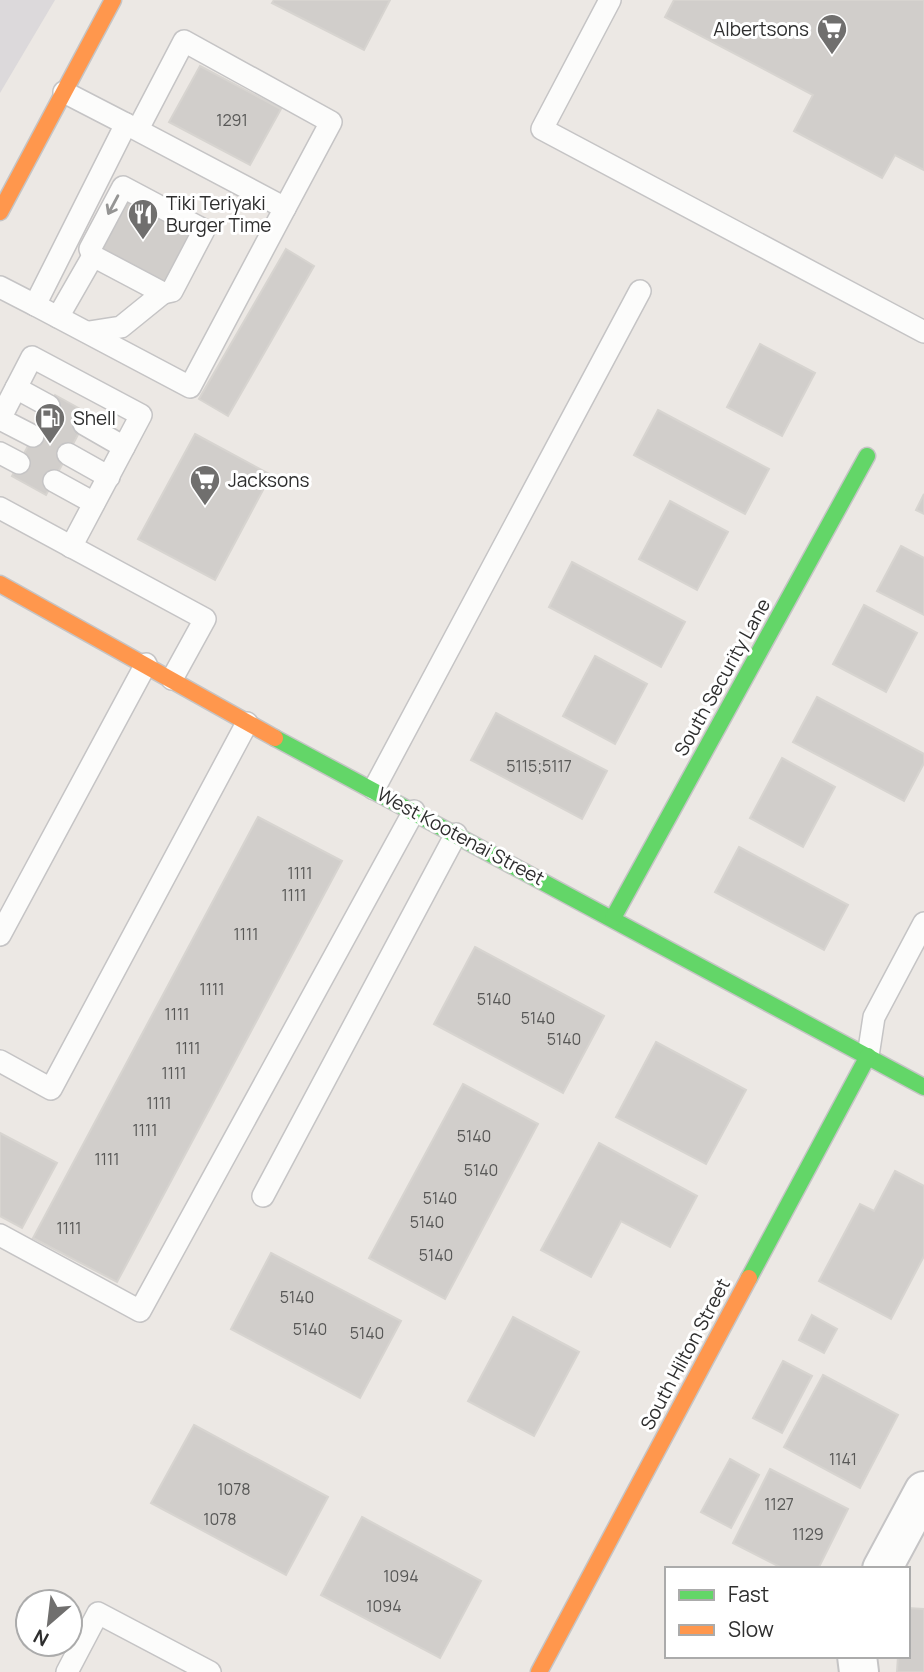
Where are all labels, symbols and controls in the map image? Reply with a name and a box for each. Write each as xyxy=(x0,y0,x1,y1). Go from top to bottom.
supermarket icon: Albertsons xyxy=(815,12,849,56)
place label: Albertsons xyxy=(713,16,809,42)
house number: 1291 xyxy=(216,109,248,131)
place label: Tiki Teriyaki Burger Time xyxy=(166,190,271,238)
one-way arrow xyxy=(106,194,120,214)
restaurant icon: Tiki Teriyaki Burger Time xyxy=(126,197,160,241)
fuel station icon: Shell xyxy=(33,401,67,445)
place label: Shell xyxy=(73,405,116,431)
supermarket icon: Jacksons xyxy=(188,463,222,507)
place label: Jacksons xyxy=(228,467,310,493)
street label: South Security Lane xyxy=(668,593,776,761)
house number: 5115;5117 xyxy=(506,755,572,777)
street label: West Kootenai Street xyxy=(373,781,549,891)
house number: 1111 xyxy=(288,862,312,884)
house number: 1111 xyxy=(282,884,306,906)
house number: 1111 xyxy=(234,923,258,945)
house number: 1111 xyxy=(200,978,224,1000)
house number: 5140 xyxy=(477,988,511,1010)
house number: 1111 xyxy=(165,1003,189,1025)
house number: 5140 xyxy=(521,1007,555,1029)
house number: 5140 xyxy=(547,1028,581,1050)
house number: 1111 xyxy=(176,1037,200,1059)
house number: 1111 xyxy=(162,1062,186,1084)
house number: 1111 xyxy=(147,1092,171,1114)
house number: 1111 xyxy=(133,1119,157,1141)
house number: 5140 xyxy=(457,1125,491,1147)
house number: 1111 xyxy=(95,1148,119,1170)
house number: 5140 xyxy=(464,1159,498,1181)
house number: 5140 xyxy=(423,1187,457,1209)
house number: 5140 xyxy=(410,1211,444,1233)
house number: 1111 xyxy=(57,1217,81,1239)
house number: 5140 xyxy=(419,1244,453,1266)
street label: South Hilton Street xyxy=(634,1274,736,1434)
house number: 5140 xyxy=(280,1286,314,1308)
house number: 5140 xyxy=(293,1318,327,1340)
house number: 5140 xyxy=(350,1322,384,1344)
house number: 1141 xyxy=(829,1448,857,1470)
house number: 1078 xyxy=(217,1478,251,1500)
house number: 1127 xyxy=(764,1493,794,1515)
house number: 1078 xyxy=(203,1508,237,1530)
house number: 1129 xyxy=(792,1523,824,1545)
house number: 1094 xyxy=(383,1565,419,1587)
legend xyxy=(665,1567,910,1658)
text: Fast xyxy=(728,1580,769,1608)
north arrow xyxy=(14,1588,84,1658)
house number: 1094 xyxy=(366,1595,402,1617)
text: Slow xyxy=(728,1615,774,1643)
text: N xyxy=(29,1623,53,1653)

